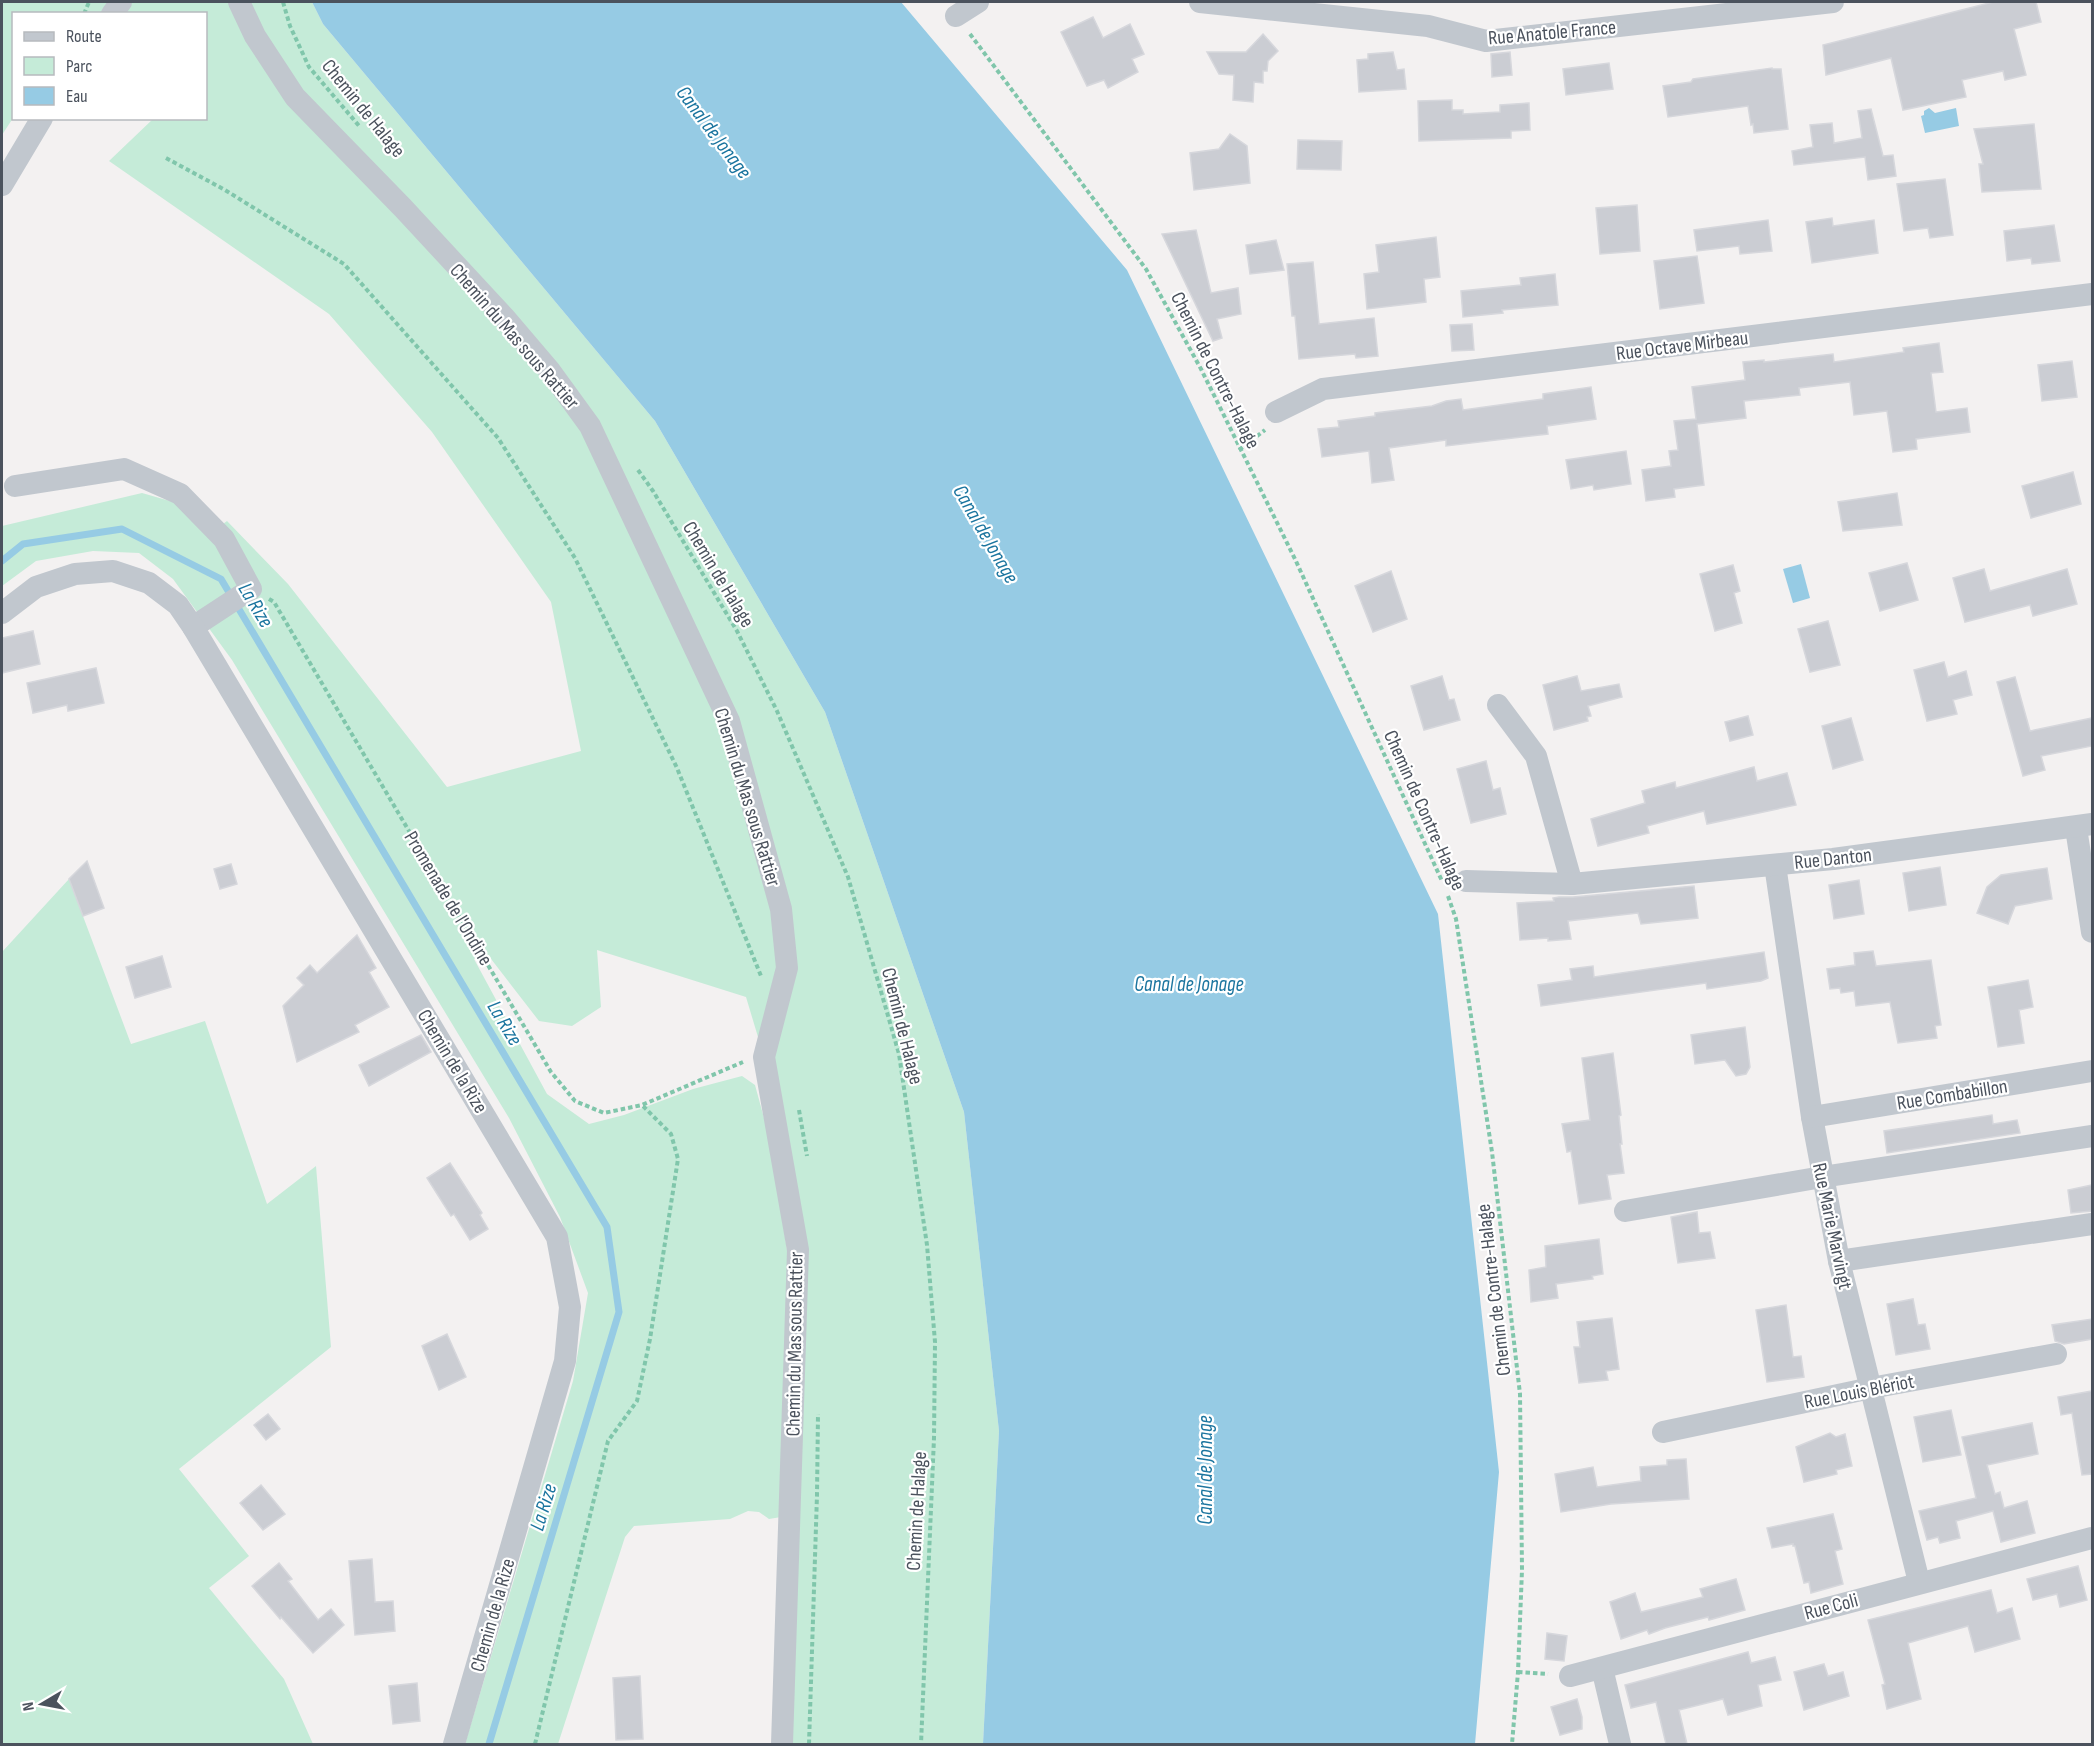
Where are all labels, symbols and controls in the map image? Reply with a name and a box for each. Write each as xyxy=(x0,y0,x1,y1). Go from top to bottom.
legend xyxy=(12,12,207,120)
street label: Rue Anatole France xyxy=(1487,15,1617,51)
text: Route xyxy=(66,26,102,47)
street label: Chemin de Halage xyxy=(316,55,410,163)
text: Parc xyxy=(66,56,92,77)
water label: Canal de Jonage xyxy=(671,81,757,184)
text: Eau xyxy=(66,86,88,107)
street label: Chemin du Mas sous Rattier xyxy=(445,259,584,415)
street label: Chemin de Contre-Halage xyxy=(1165,288,1265,453)
street label: Rue Octave Mirbeau xyxy=(1615,326,1749,366)
water label: Canal de Jonage xyxy=(947,481,1024,588)
street label: Chemin de Halage xyxy=(677,517,759,632)
water label: La Rize xyxy=(233,578,279,632)
street label: Chemin du Mas sous Rattier xyxy=(709,705,786,889)
street label: Chemin de Contre-Halage xyxy=(1378,727,1470,894)
street label: Promenade de l'Ondine xyxy=(399,827,498,970)
street label: Rue Danton xyxy=(1793,843,1873,875)
street label: Chemin de Halage xyxy=(876,965,928,1087)
water label: Canal de Jonage xyxy=(1134,972,1244,997)
water label: La Rize xyxy=(482,996,528,1050)
street label: Chemin de la Rize xyxy=(412,1005,492,1118)
street label: Rue Combabillon xyxy=(1895,1074,2009,1116)
street label: Rue Marie Marvingt xyxy=(1807,1161,1857,1292)
street label: Chemin de Contre-Halage xyxy=(1472,1203,1516,1377)
street label: Chemin du Mas sous Rattier xyxy=(781,1251,809,1437)
street label: Rue Louis Blériot xyxy=(1802,1370,1916,1414)
water label: Canal de Jonage xyxy=(1193,1415,1218,1525)
street label: Chemin de Halage xyxy=(902,1451,932,1571)
water label: La Rize xyxy=(525,1481,562,1534)
street label: Chemin de la Rize xyxy=(465,1556,521,1675)
street label: Rue Coli xyxy=(1802,1588,1861,1626)
north arrow xyxy=(12,1674,72,1734)
text: N xyxy=(19,1700,39,1712)

